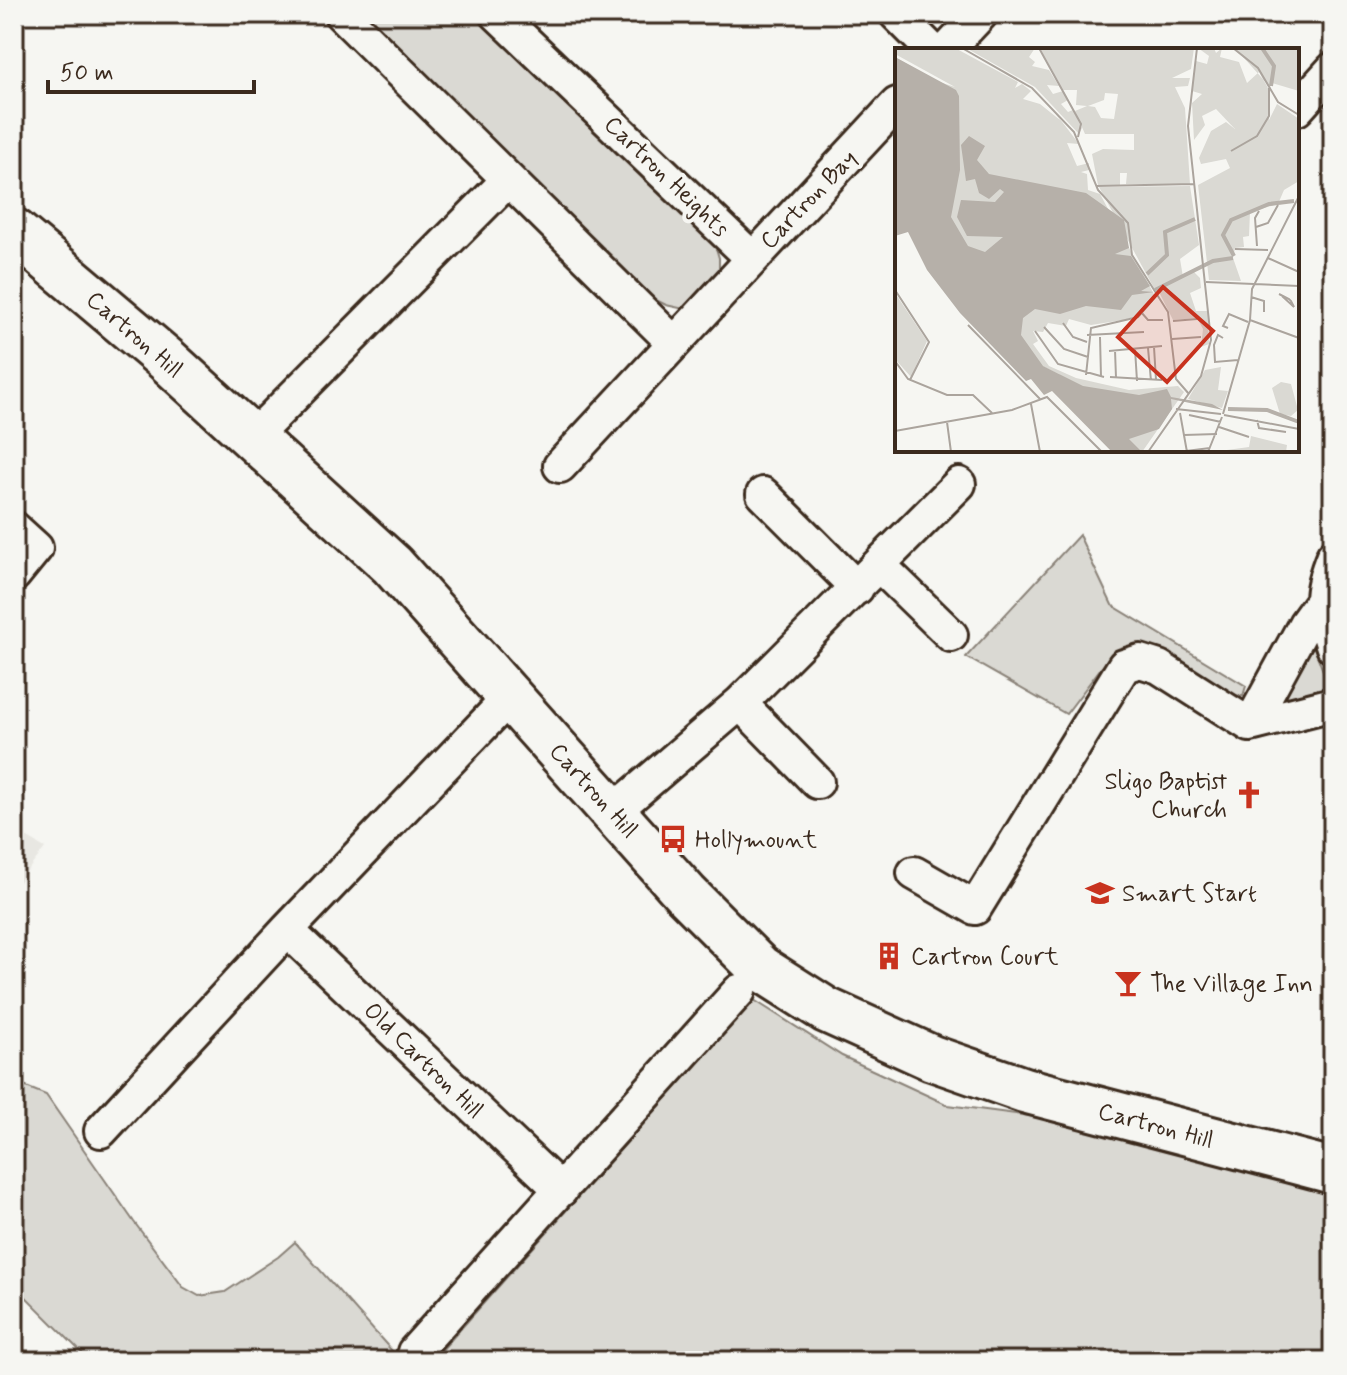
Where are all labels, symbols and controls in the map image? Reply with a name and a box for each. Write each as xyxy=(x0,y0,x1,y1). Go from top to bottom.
scale bar xyxy=(48,44,254,94)
inset map xyxy=(895,48,1299,452)
text: 50 m xyxy=(60,58,114,89)
street label: Cartron Heights xyxy=(597,110,735,245)
street label: Cartron Bay xyxy=(754,144,864,256)
street label: Cartron Hill xyxy=(79,285,189,386)
street label: Cartron Hill xyxy=(542,737,644,845)
place label: Sligo Baptist Church xyxy=(1105,767,1227,826)
church icon: Sligo Baptist Church xyxy=(1234,780,1264,810)
bus stop icon: Hollymount xyxy=(658,824,688,854)
place label: Hollymount xyxy=(695,825,817,856)
school or university icon: Smart Start xyxy=(1085,878,1115,908)
place label: Smart Start xyxy=(1122,879,1257,910)
building icon: Cartron Court xyxy=(874,941,904,971)
place label: Cartron Court xyxy=(911,942,1059,973)
bar icon: The Village Inn xyxy=(1113,968,1143,998)
place label: The Village Inn xyxy=(1150,969,1313,1002)
street label: Old Cartron Hill xyxy=(356,996,490,1126)
street label: Cartron Hill xyxy=(1094,1096,1217,1157)

